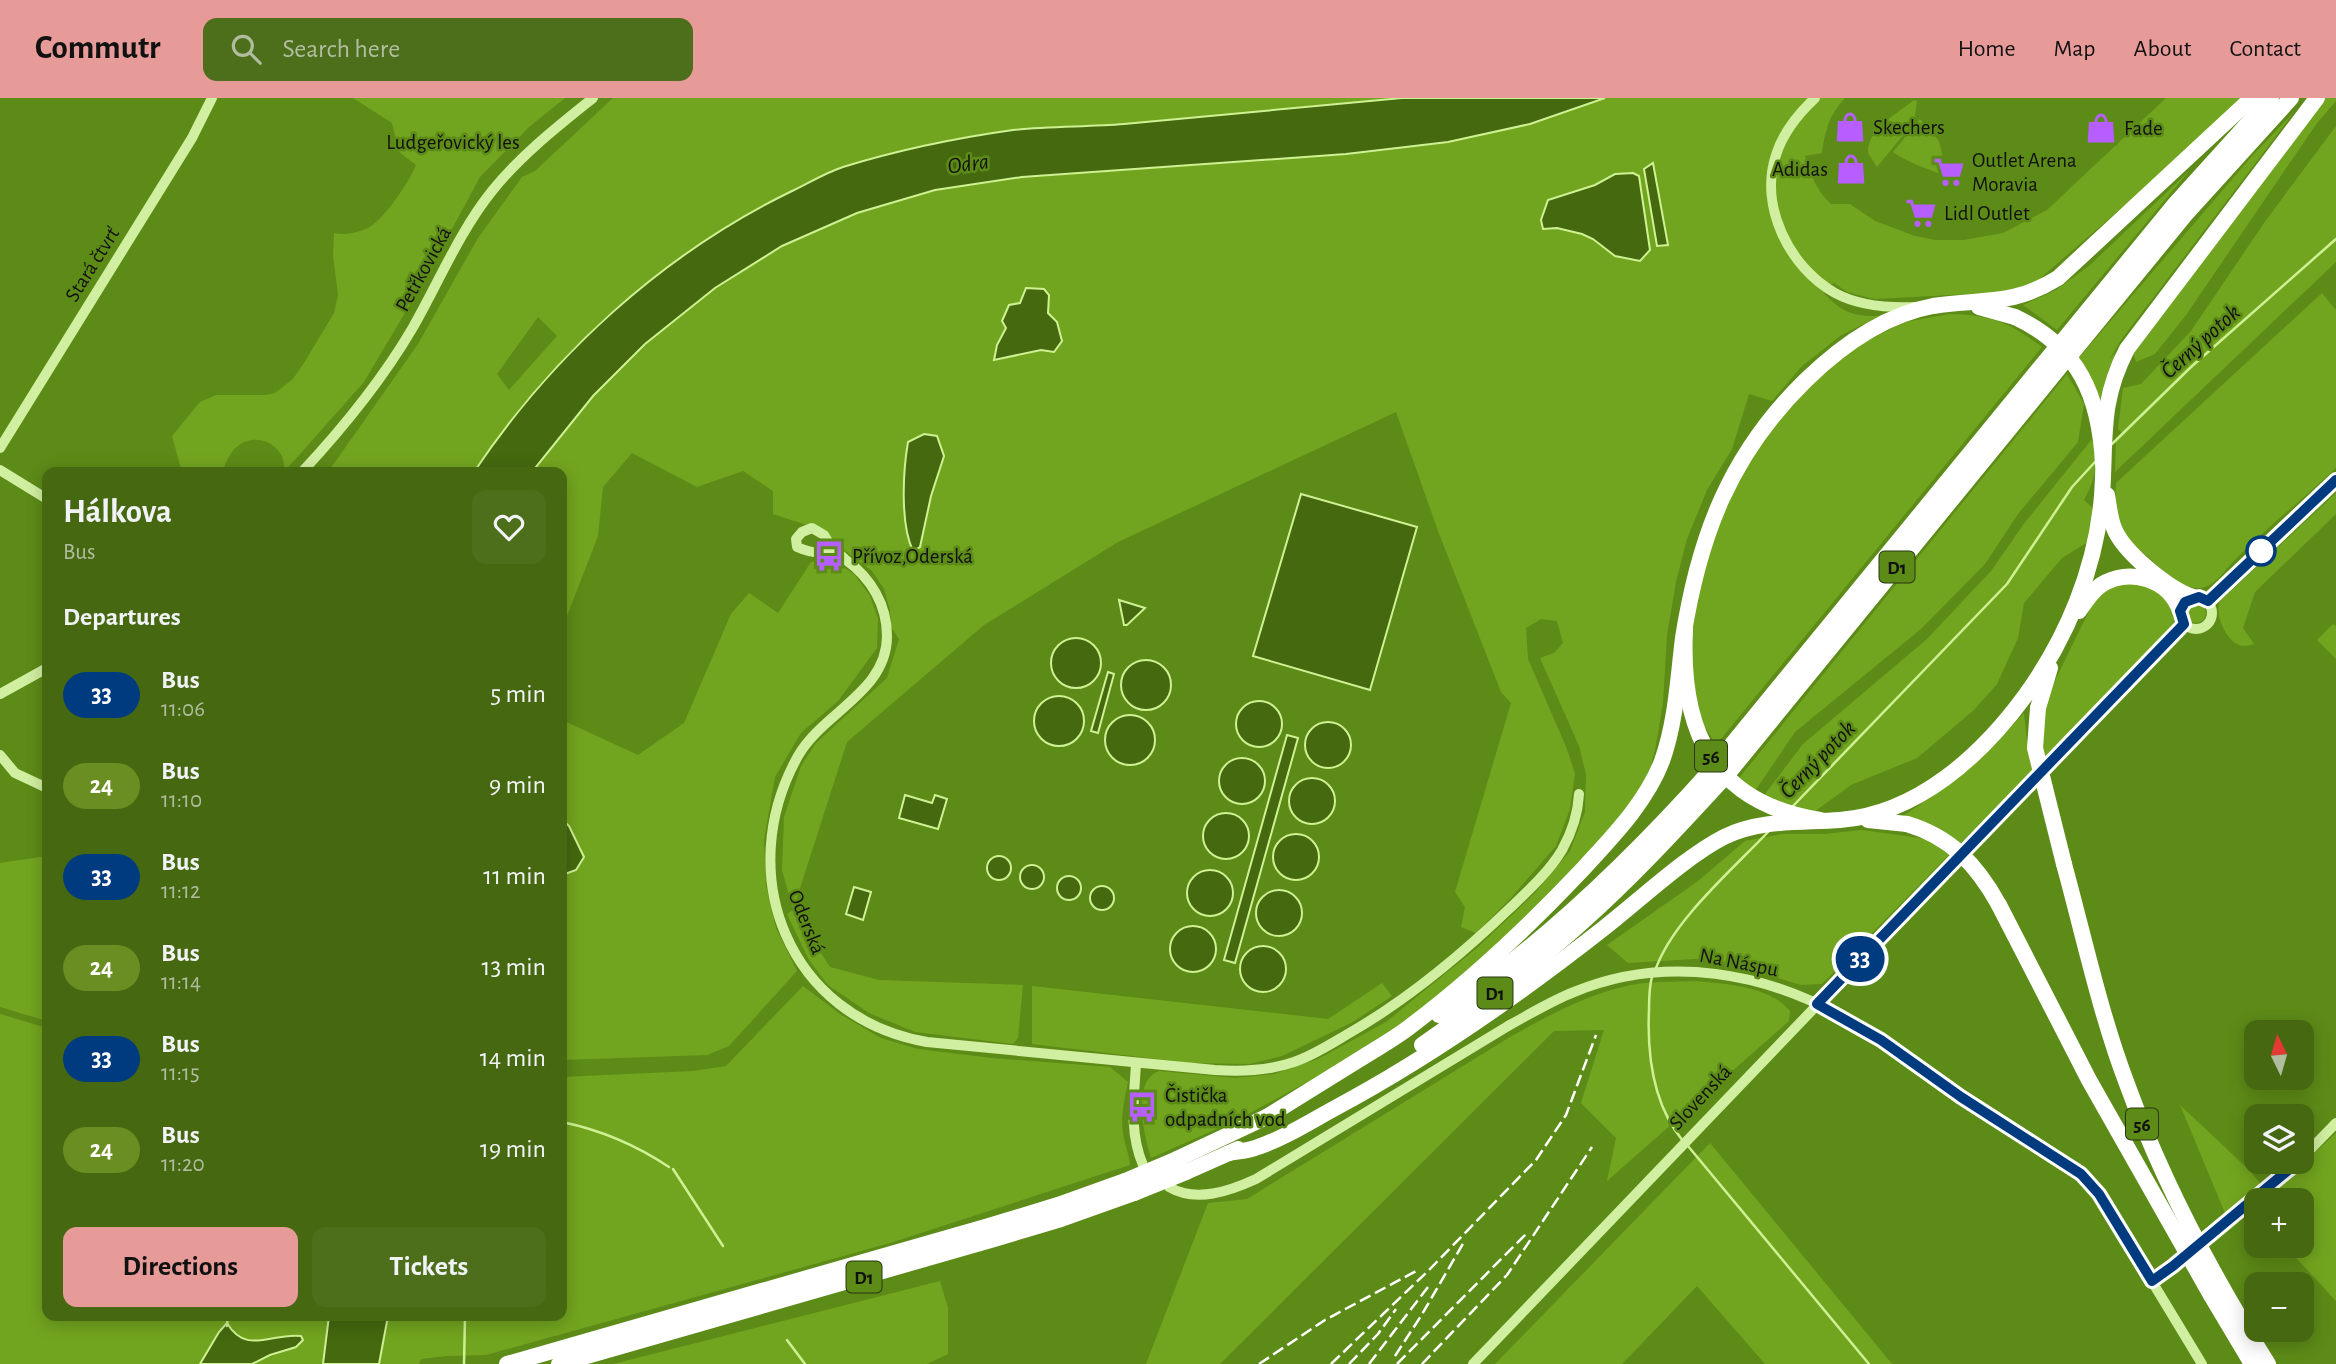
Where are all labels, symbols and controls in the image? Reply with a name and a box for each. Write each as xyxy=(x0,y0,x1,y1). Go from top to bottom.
search box xyxy=(203,18,693,81)
icon: search xyxy=(227,30,265,68)
text: Commutr xyxy=(35,32,161,65)
text: Search here xyxy=(283,36,400,62)
text: Home xyxy=(1958,37,2016,61)
text: Map xyxy=(2054,37,2096,61)
text: About xyxy=(2134,37,2191,61)
text: Contact xyxy=(2229,37,2301,61)
shop icon: Skechers xyxy=(1833,110,1867,144)
shop icon: Fade xyxy=(2084,111,2118,145)
place label: Skechers xyxy=(1873,117,1945,138)
place label: Fade xyxy=(2124,118,2163,139)
park label: Ludgeřovický les xyxy=(386,132,520,153)
water label: Odra xyxy=(946,150,990,179)
place label: Outlet Arena Moravia xyxy=(1972,150,2077,195)
shop icon: Adidas xyxy=(1834,152,1868,186)
supermarket icon: Outlet Arena Moravia xyxy=(1932,155,1966,189)
place label: Adidas xyxy=(1772,159,1828,180)
supermarket icon: Lidl Outlet xyxy=(1904,196,1938,230)
place label: Lidl Outlet xyxy=(1944,203,2030,224)
street label: Stará čtvrť xyxy=(61,223,123,305)
street label: Petřkovická xyxy=(392,223,455,315)
water label: Černý potok xyxy=(2156,299,2245,383)
button: heart xyxy=(472,490,546,564)
text: Hálkova xyxy=(63,496,172,529)
unlabelled marker xyxy=(2246,536,2276,566)
bus stop icon: Přívoz,Oderská xyxy=(812,539,846,573)
text: Bus xyxy=(63,541,96,564)
place label: Přívoz,Oderská xyxy=(852,546,973,567)
road number: D1 xyxy=(1880,552,1914,582)
text: Departures xyxy=(63,604,181,630)
text: Bus xyxy=(161,667,200,693)
text: 5 min xyxy=(490,681,546,707)
text: 33 xyxy=(91,683,112,707)
text: 11:06 xyxy=(161,698,205,721)
water label: Černý potok xyxy=(1774,715,1861,803)
road number: 56 xyxy=(1695,740,1727,772)
text: Bus xyxy=(161,758,200,784)
text: 9 min xyxy=(489,772,546,798)
text: 24 xyxy=(90,774,113,798)
text: 11:10 xyxy=(161,789,202,812)
text: Bus xyxy=(161,849,200,875)
text: 11 min xyxy=(483,863,546,889)
text: 33 xyxy=(91,865,112,889)
text: 11:12 xyxy=(161,880,200,903)
street label: Oderská xyxy=(784,887,829,958)
line badge: 33 xyxy=(1828,936,1892,982)
text: Bus xyxy=(161,940,200,966)
street label: Na Náspu xyxy=(1698,945,1780,980)
text: 33 xyxy=(1850,947,1870,971)
text: 13 min xyxy=(482,954,546,980)
text: 24 xyxy=(90,956,113,980)
text: 11:14 xyxy=(161,971,201,994)
road number: D1 xyxy=(1478,978,1512,1009)
north arrow xyxy=(2244,1020,2314,1090)
map controls xyxy=(2244,1020,2314,1342)
text: Bus xyxy=(161,1031,200,1057)
text: 14 min xyxy=(480,1045,546,1071)
text: 33 xyxy=(91,1047,112,1071)
street label: Slovenská xyxy=(1665,1060,1736,1134)
text: 11:15 xyxy=(161,1062,200,1085)
place label: Čistička odpadních vod xyxy=(1165,1083,1286,1130)
bus stop icon: Čistička odpadních vod xyxy=(1125,1090,1159,1124)
button: layers xyxy=(2244,1104,2314,1174)
road number: 56 xyxy=(2126,1108,2158,1140)
text: Bus xyxy=(161,1122,200,1148)
text: 19 min xyxy=(480,1136,546,1162)
text: 24 xyxy=(90,1138,113,1162)
text: 11:20 xyxy=(161,1153,205,1176)
button: + xyxy=(2244,1188,2314,1258)
button: Directions xyxy=(63,1227,298,1307)
button: Tickets xyxy=(312,1227,546,1307)
road number: D1 xyxy=(846,1261,882,1292)
button: − xyxy=(2244,1272,2314,1342)

